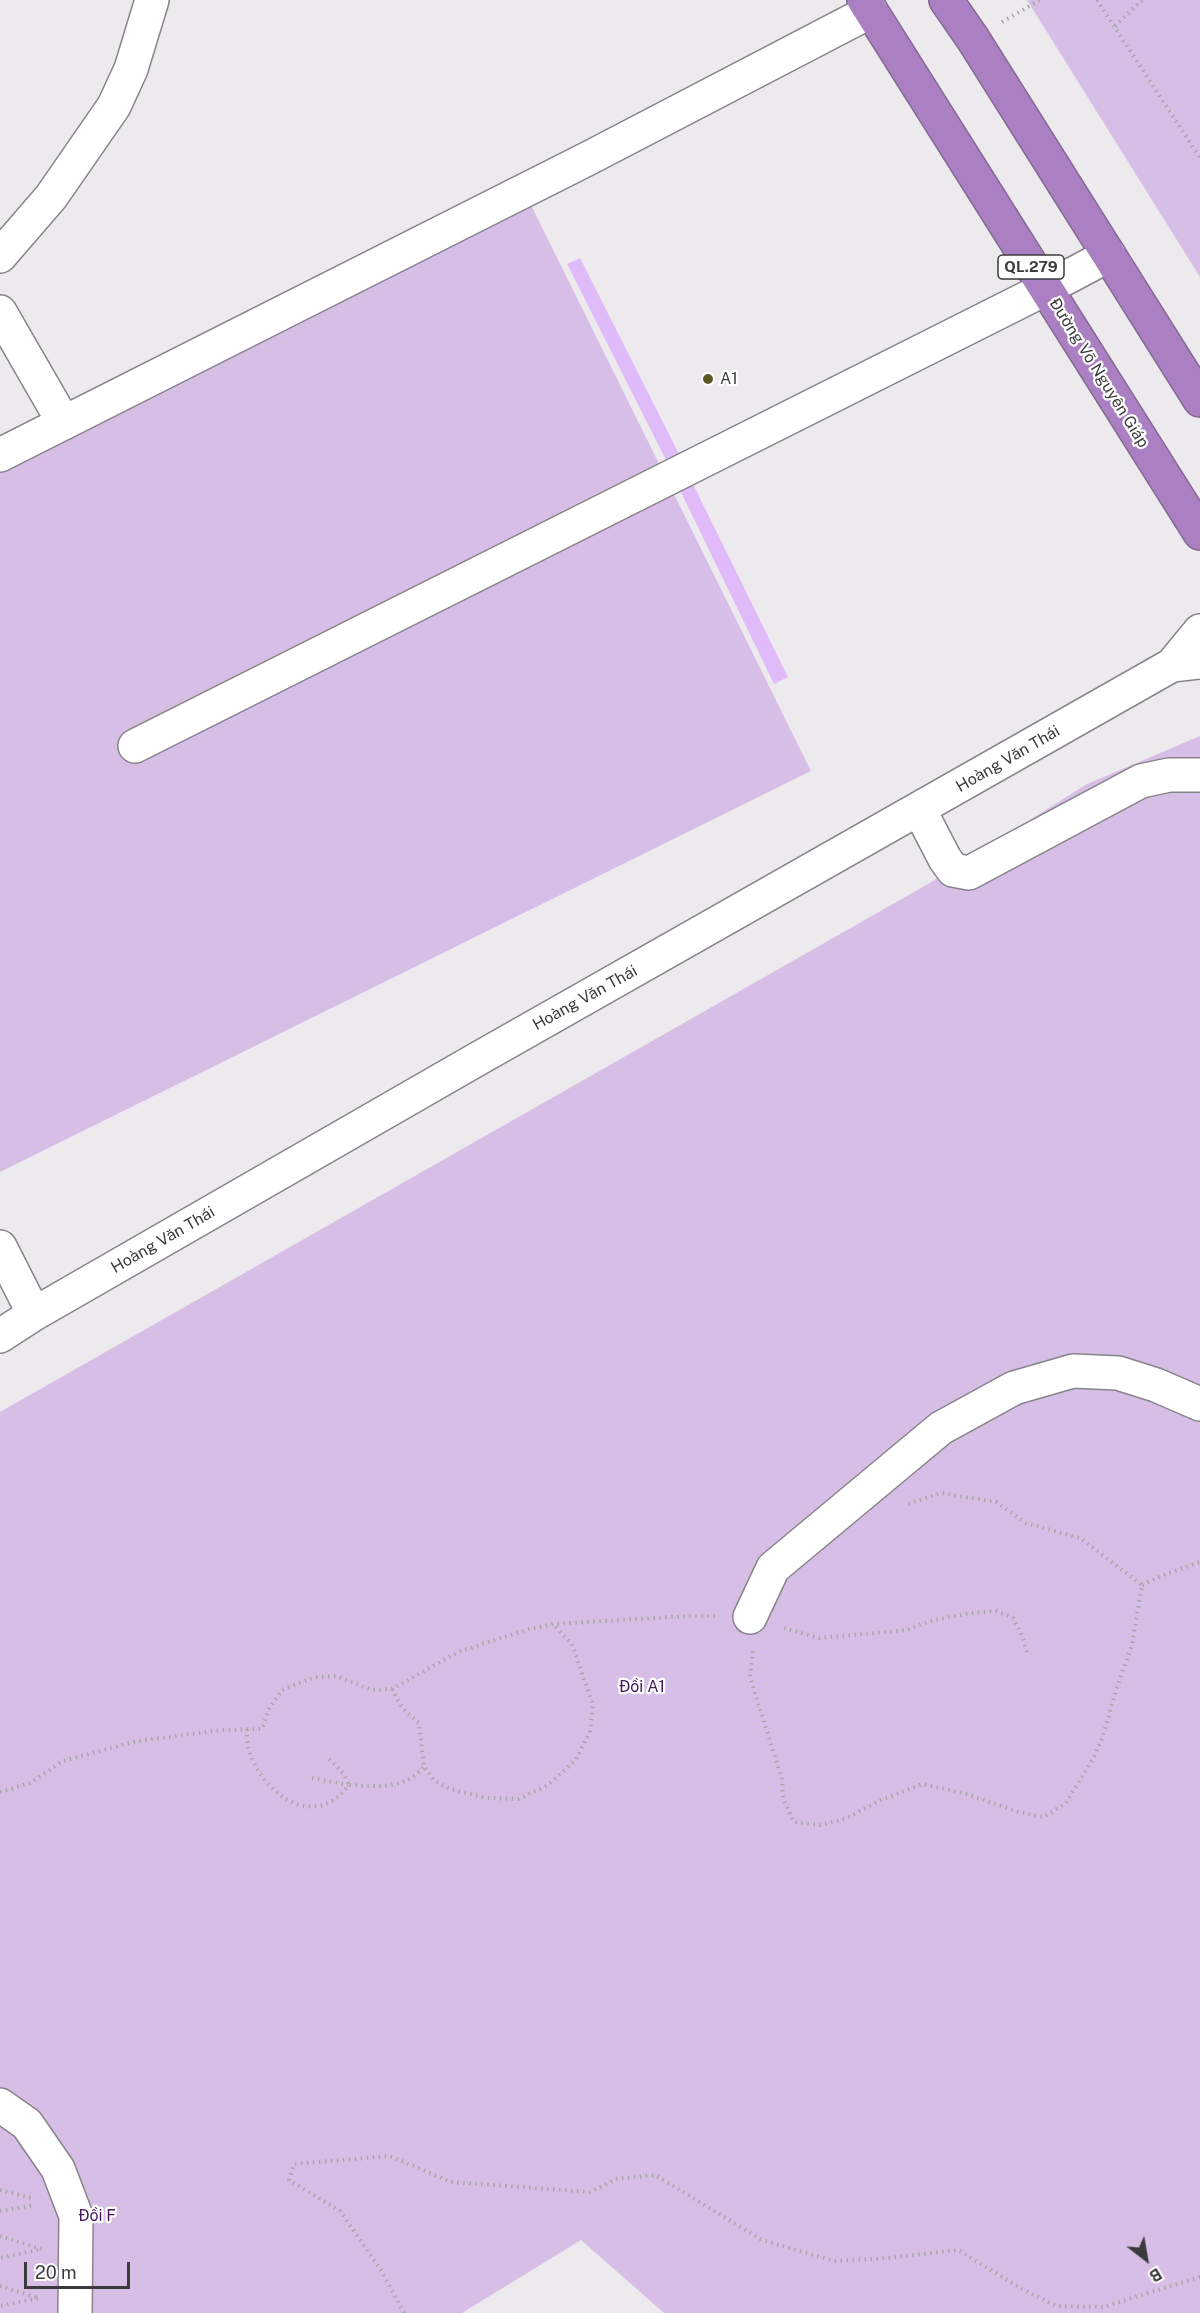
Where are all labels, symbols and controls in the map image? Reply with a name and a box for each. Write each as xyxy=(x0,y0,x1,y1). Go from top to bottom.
road number: QL.279 xyxy=(998,255,1064,279)
street label: Đường Võ Nguyên Giáp xyxy=(1045,295,1153,451)
place label: A1 xyxy=(720,369,738,389)
marker: A1 xyxy=(701,372,715,386)
street label: Hoàng Văn Thái xyxy=(953,722,1063,796)
street label: Hoàng Văn Thái xyxy=(529,961,641,1035)
street label: Hoàng Văn Thái xyxy=(108,1203,218,1277)
park label: Đồi A1 xyxy=(619,1677,665,1697)
park label: Đồi F xyxy=(78,2206,116,2226)
north arrow xyxy=(1116,2229,1176,2289)
scale bar xyxy=(27,2250,134,2288)
text: 20 m xyxy=(35,2262,77,2283)
text: B xyxy=(1146,2264,1165,2286)

